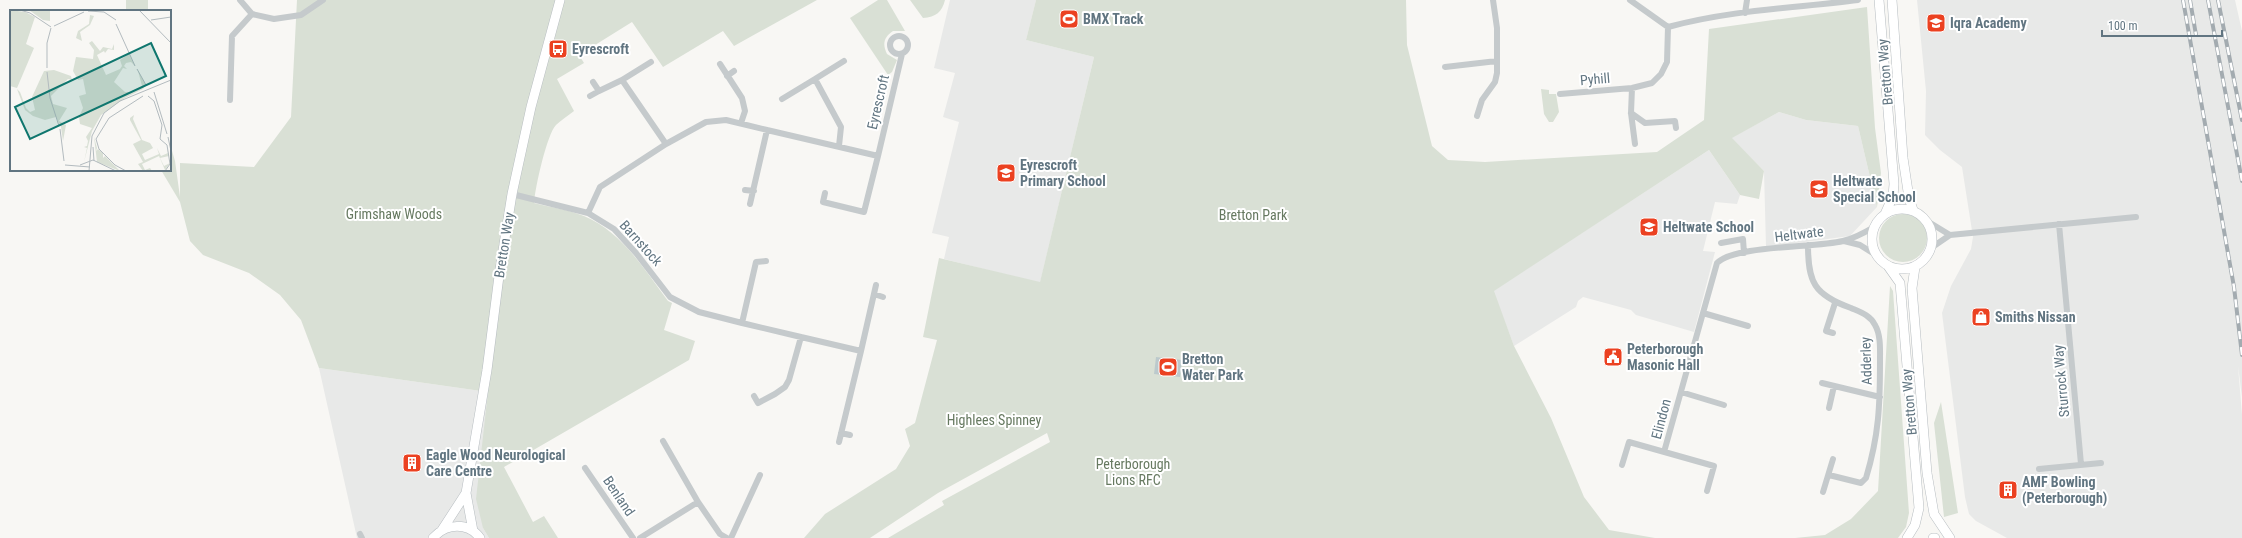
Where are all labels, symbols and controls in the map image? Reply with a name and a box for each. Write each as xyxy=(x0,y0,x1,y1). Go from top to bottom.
sports icon: BMX Track xyxy=(1058,8,1080,30)
inset map xyxy=(10,10,171,171)
place label: BMX Track xyxy=(1083,11,1144,27)
school or university icon: Iqra Academy xyxy=(1925,12,1947,34)
scale bar xyxy=(2102,12,2222,38)
place label: Iqra Academy xyxy=(1950,15,2027,31)
text: 100 m xyxy=(2108,19,2138,33)
bus stop icon: Eyrescroft xyxy=(547,38,569,60)
street label: Bretton Way xyxy=(1874,38,1896,106)
place label: Eyrescroft xyxy=(572,41,629,57)
street label: Pyhill xyxy=(1579,70,1611,88)
street label: Eyrescroft xyxy=(864,73,892,131)
place label: Eyrescroft Primary School xyxy=(1020,157,1106,189)
school or university icon: Eyrescroft Primary School xyxy=(995,162,1017,184)
place label: Heltwate Special School xyxy=(1833,173,1916,205)
school or university icon: Heltwate Special School xyxy=(1808,178,1830,200)
park label: Grimshaw Woods xyxy=(346,206,442,222)
park label: Bretton Park xyxy=(1219,207,1288,223)
street label: Bretton Way xyxy=(491,211,517,279)
school or university icon: Heltwate School xyxy=(1638,216,1660,238)
street label: Barnstock xyxy=(616,217,666,270)
place label: Heltwate School xyxy=(1663,219,1754,235)
street label: Heltwate xyxy=(1774,223,1825,245)
shop icon: Smiths Nissan xyxy=(1970,306,1992,328)
place label: Smiths Nissan xyxy=(1995,309,2076,325)
street label: Adderley xyxy=(1857,336,1875,385)
place label: Peterborough Masonic Hall xyxy=(1627,341,1703,373)
street label: Sturrock Way xyxy=(2050,344,2072,418)
public building icon: Peterborough Masonic Hall xyxy=(1602,346,1624,368)
place label: Bretton Water Park xyxy=(1182,351,1244,383)
sports icon: Bretton Water Park xyxy=(1157,356,1179,378)
street label: Bretton Way xyxy=(1898,368,1920,436)
street label: Elindon xyxy=(1648,397,1674,441)
park label: Highlees Spinney xyxy=(947,412,1042,428)
place label: Eagle Wood Neurological Care Centre xyxy=(426,447,566,479)
building icon: Eagle Wood Neurological Care Centre xyxy=(401,452,423,474)
park label: Peterborough Lions RFC xyxy=(1096,456,1170,488)
street label: Benland xyxy=(600,473,638,519)
place label: AMF Bowling (Peterborough) xyxy=(2022,474,2107,507)
building icon: AMF Bowling (Peterborough) xyxy=(1997,479,2019,501)

